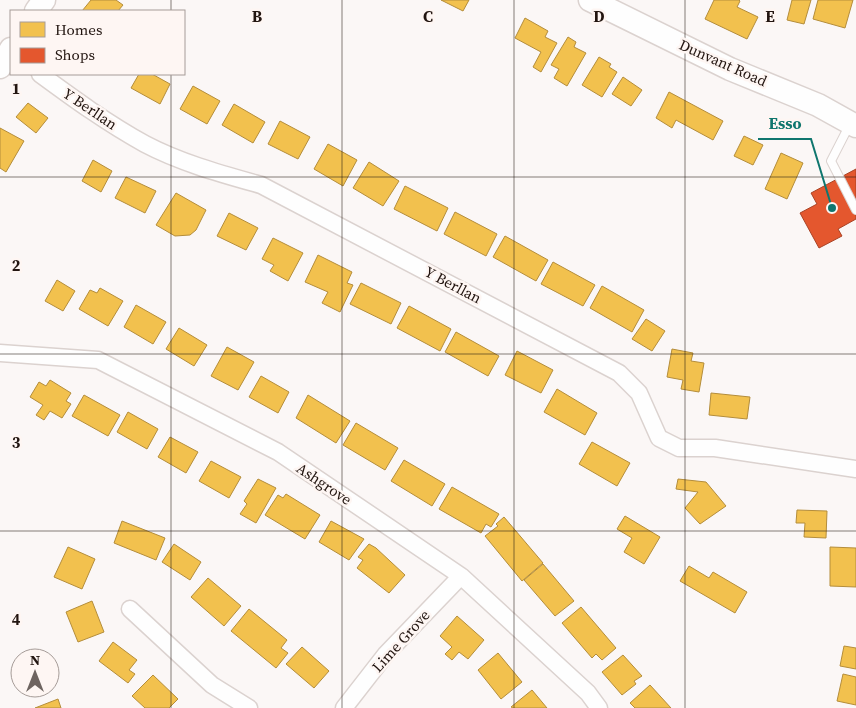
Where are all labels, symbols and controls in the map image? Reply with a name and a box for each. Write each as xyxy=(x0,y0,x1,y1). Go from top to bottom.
text: B xyxy=(252,5,263,27)
text: C xyxy=(423,5,433,27)
text: D xyxy=(593,5,605,27)
text: E xyxy=(765,5,775,27)
legend xyxy=(10,10,185,75)
text: Homes xyxy=(55,19,102,40)
street label: Dunvant Road xyxy=(676,34,771,92)
text: Shops xyxy=(55,44,95,65)
text: 1 xyxy=(12,77,20,99)
street label: Y Berllan xyxy=(59,83,122,134)
callout: Esso xyxy=(758,108,811,139)
text: Esso xyxy=(768,112,802,134)
text: 2 xyxy=(12,254,21,276)
street label: Y Berllan xyxy=(421,261,485,308)
text: 3 xyxy=(12,431,21,453)
street label: Ashgrove xyxy=(293,457,356,510)
street label: Lime Grove xyxy=(367,605,435,677)
text: 4 xyxy=(12,608,21,630)
north arrow xyxy=(10,648,60,698)
text: N xyxy=(30,650,40,670)

